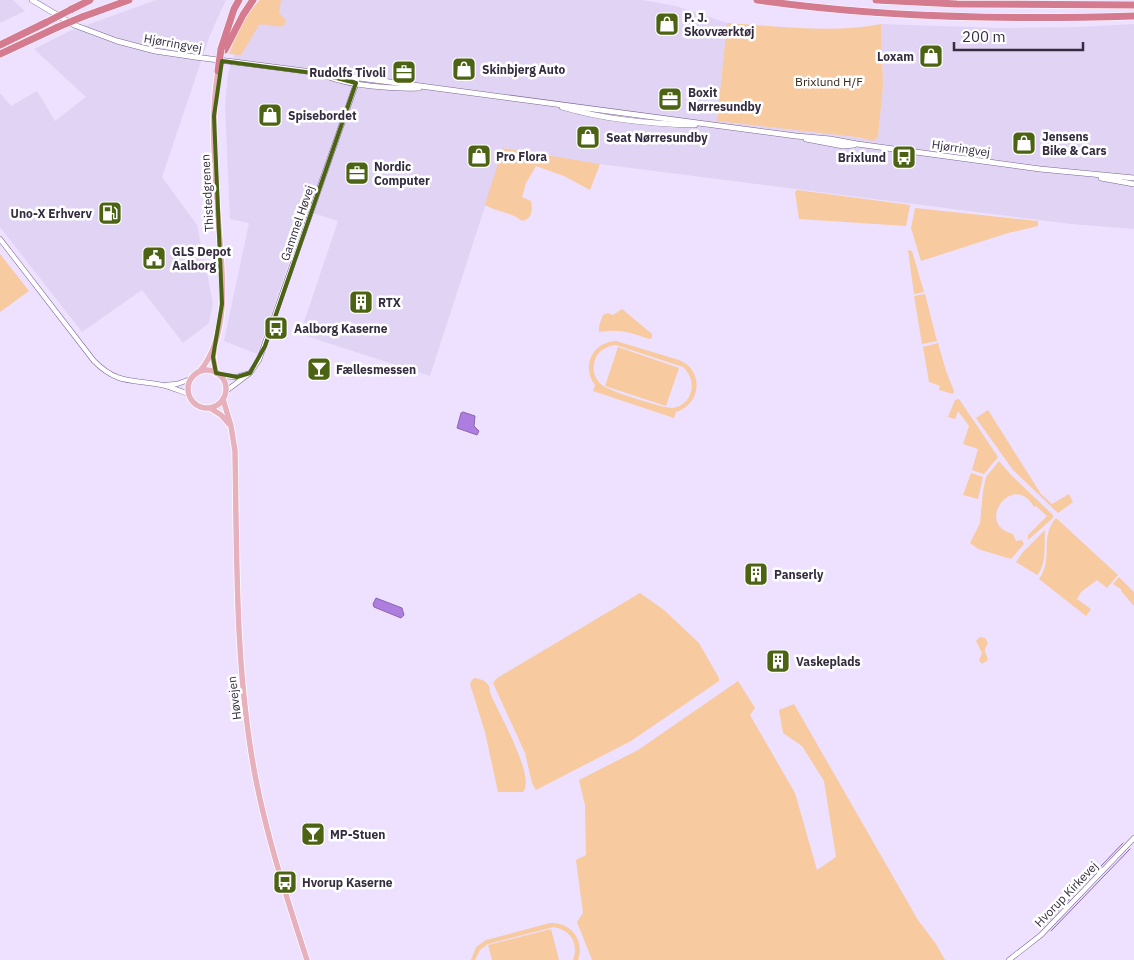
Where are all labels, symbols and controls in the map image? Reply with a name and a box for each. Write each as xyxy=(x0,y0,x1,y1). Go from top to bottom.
place label: P. J. Skovværktøj xyxy=(684,10,754,39)
shop icon: P. J. Skovværktøj xyxy=(654,11,680,37)
scale bar xyxy=(954,20,1083,52)
text: 200 m xyxy=(962,27,1006,46)
street label: Hjørringvej xyxy=(143,31,203,55)
shop icon: Loxam xyxy=(918,43,944,69)
place label: Loxam xyxy=(877,49,914,64)
shop icon: Skinbjerg Auto xyxy=(451,56,477,82)
office icon: Rudolfs Tivoli xyxy=(391,59,417,85)
place label: Skinbjerg Auto xyxy=(482,62,566,77)
place label: Rudolfs Tivoli xyxy=(309,65,386,80)
park label: Brixlund H/F xyxy=(795,74,863,89)
place label: Boxit Nørresundby xyxy=(688,85,762,114)
office icon: Boxit Nørresundby xyxy=(657,86,683,112)
shop icon: Spisebordet xyxy=(257,102,283,128)
place label: Spisebordet xyxy=(288,108,357,123)
shop icon: Seat Nørresundby xyxy=(575,124,601,150)
place label: Jensens Bike & Cars xyxy=(1042,129,1107,158)
place label: Seat Nørresundby xyxy=(606,130,708,145)
shop icon: Jensens Bike & Cars xyxy=(1011,130,1037,156)
street label: Hjørringvej xyxy=(931,136,991,160)
shop icon: Pro Flora xyxy=(466,143,492,169)
bus stop icon: Brixlund xyxy=(891,144,917,170)
place label: Pro Flora xyxy=(496,149,547,164)
place label: Brixlund xyxy=(838,150,886,165)
street label: Thistedgrenen xyxy=(197,154,217,232)
place label: Nordic Computer xyxy=(374,159,430,188)
office icon: Nordic Computer xyxy=(344,160,370,186)
street label: Gammel Høvej xyxy=(277,183,317,263)
fuel station icon: Uno-X Erhverv xyxy=(97,200,123,226)
place label: Uno-X Erhverv xyxy=(11,206,93,221)
place label: GLS Depot Aalborg xyxy=(172,244,231,273)
public building icon: GLS Depot Aalborg xyxy=(141,245,167,271)
building icon: RTX xyxy=(348,289,374,315)
place label: RTX xyxy=(378,295,401,310)
bus stop icon: Aalborg Kaserne xyxy=(263,315,289,341)
place label: Aalborg Kaserne xyxy=(294,321,388,336)
bar icon: Fællesmessen xyxy=(306,356,332,382)
place label: Fællesmessen xyxy=(336,362,416,377)
building icon: Panserly xyxy=(743,561,769,587)
place label: Panserly xyxy=(774,567,824,582)
building icon: Vaskeplads xyxy=(765,648,791,674)
place label: Vaskeplads xyxy=(796,654,861,669)
street label: Høvejen xyxy=(224,675,244,721)
bar icon: MP-Stuen xyxy=(300,821,326,847)
place label: MP-Stuen xyxy=(330,827,385,842)
street label: Hvorup Kirkevej xyxy=(1031,858,1101,930)
bus stop icon: Hvorup Kaserne xyxy=(272,869,298,895)
place label: Hvorup Kaserne xyxy=(302,875,393,890)

